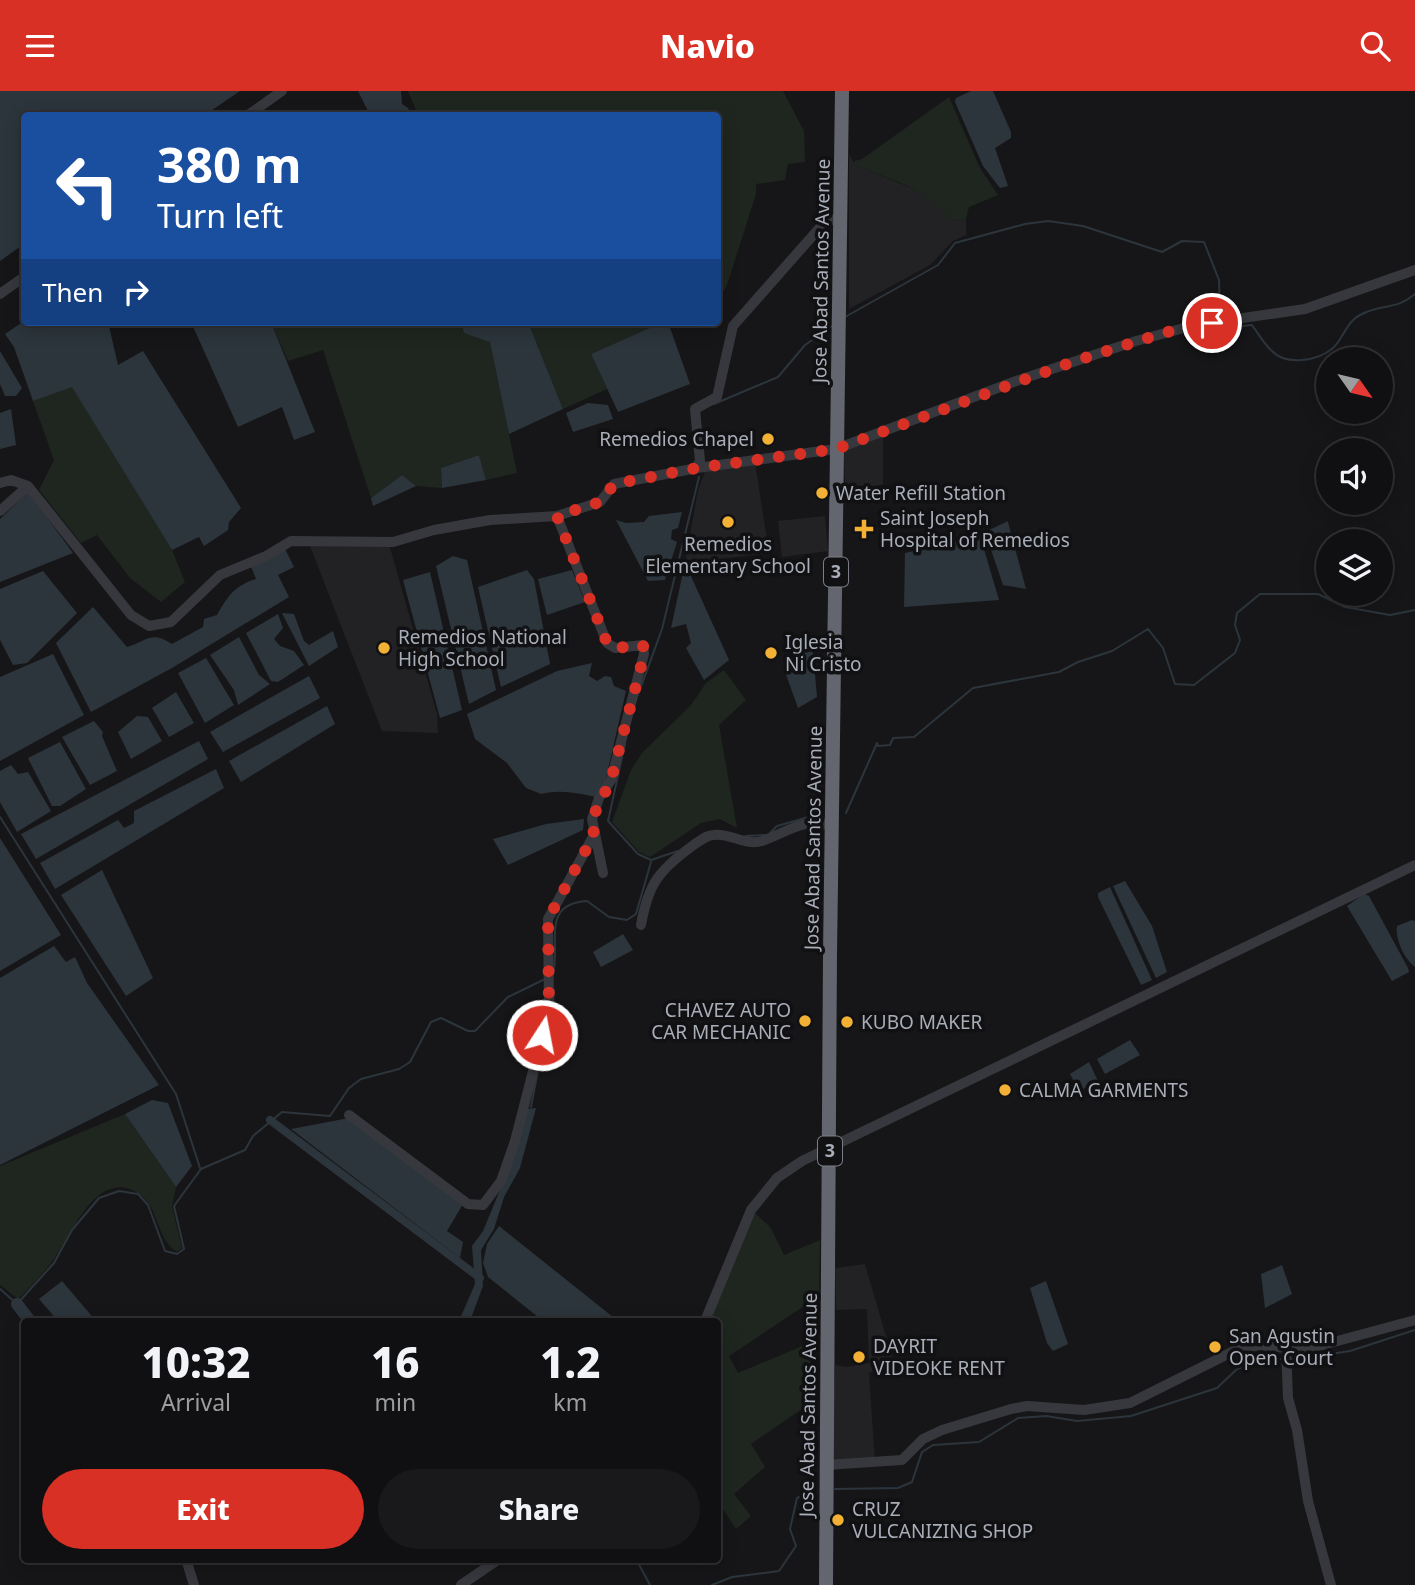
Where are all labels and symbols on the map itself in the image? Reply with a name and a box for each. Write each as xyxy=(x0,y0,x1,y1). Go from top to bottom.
street label: Jose Abad Santos Avenue xyxy=(806,159,836,385)
pin xyxy=(1182,293,1242,353)
north arrow xyxy=(1316,347,1393,423)
place label: Remedios Chapel xyxy=(599,426,754,452)
marker: Remedios Chapel xyxy=(760,431,776,447)
place label: Water Refill Station xyxy=(836,480,1006,506)
marker: Water Refill Station xyxy=(814,485,830,501)
place label: Saint Joseph Hospital of Remedios xyxy=(880,505,1070,553)
marker: Remedios Elementary School xyxy=(720,514,736,530)
marker: Saint Joseph Hospital of Remedios xyxy=(854,519,874,539)
place label: Remedios Elementary School xyxy=(645,531,811,579)
road number: 3 xyxy=(824,557,848,586)
place label: Remedios National High School xyxy=(398,624,567,672)
place label: Iglesia Ni Cristo xyxy=(785,629,862,677)
marker: Remedios National High School xyxy=(376,640,392,656)
marker: Iglesia Ni Cristo xyxy=(763,645,779,661)
street label: Jose Abad Santos Avenue xyxy=(798,726,828,952)
place label: CHAVEZ AUTO CAR MECHANIC xyxy=(651,997,791,1045)
position arrow xyxy=(505,998,579,1072)
place label: KUBO MAKER xyxy=(861,1009,982,1035)
marker: CHAVEZ AUTO CAR MECHANIC xyxy=(797,1013,813,1029)
marker: KUBO MAKER xyxy=(839,1014,855,1030)
place label: CALMA GARMENTS xyxy=(1019,1077,1188,1103)
marker: CALMA GARMENTS xyxy=(997,1082,1013,1098)
road number: 3 xyxy=(818,1136,842,1165)
street label: Jose Abad Santos Avenue xyxy=(793,1293,823,1519)
place label: San Agustin Open Court xyxy=(1229,1323,1335,1371)
place label: DAYRIT VIDEOKE RENT xyxy=(873,1333,1005,1381)
marker: San Agustin Open Court xyxy=(1207,1339,1223,1355)
marker: DAYRIT VIDEOKE RENT xyxy=(851,1349,867,1365)
place label: CRUZ VULCANIZING SHOP xyxy=(852,1496,1033,1544)
marker: CRUZ VULCANIZING SHOP xyxy=(830,1512,846,1528)

